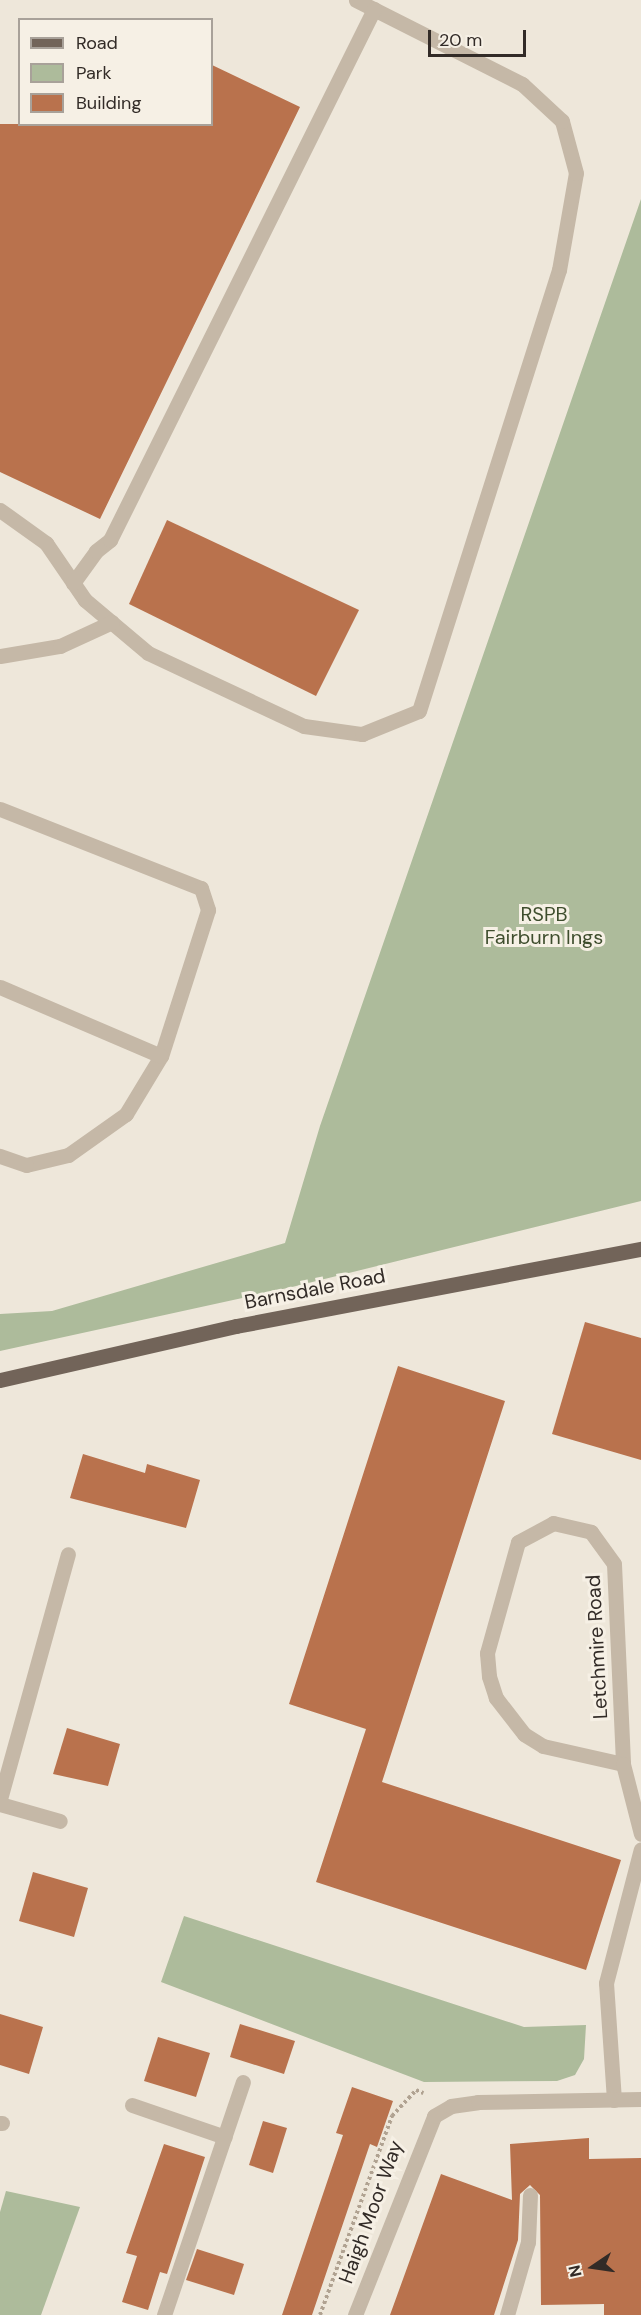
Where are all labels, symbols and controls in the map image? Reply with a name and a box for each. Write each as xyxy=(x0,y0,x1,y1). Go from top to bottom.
legend xyxy=(18,18,213,126)
scale bar xyxy=(431,18,528,56)
text: 20 m xyxy=(439,28,482,52)
text: Road xyxy=(76,31,118,55)
text: Park xyxy=(76,61,112,85)
text: Building xyxy=(76,91,141,115)
park label: RSPB Fairburn Ings xyxy=(485,902,603,949)
street label: Barnsdale Road xyxy=(243,1264,387,1314)
street label: Letchmire Road xyxy=(581,1574,613,1720)
street label: Haigh Moor Way xyxy=(334,2137,408,2287)
north arrow xyxy=(563,2237,623,2297)
text: N xyxy=(563,2263,587,2279)

